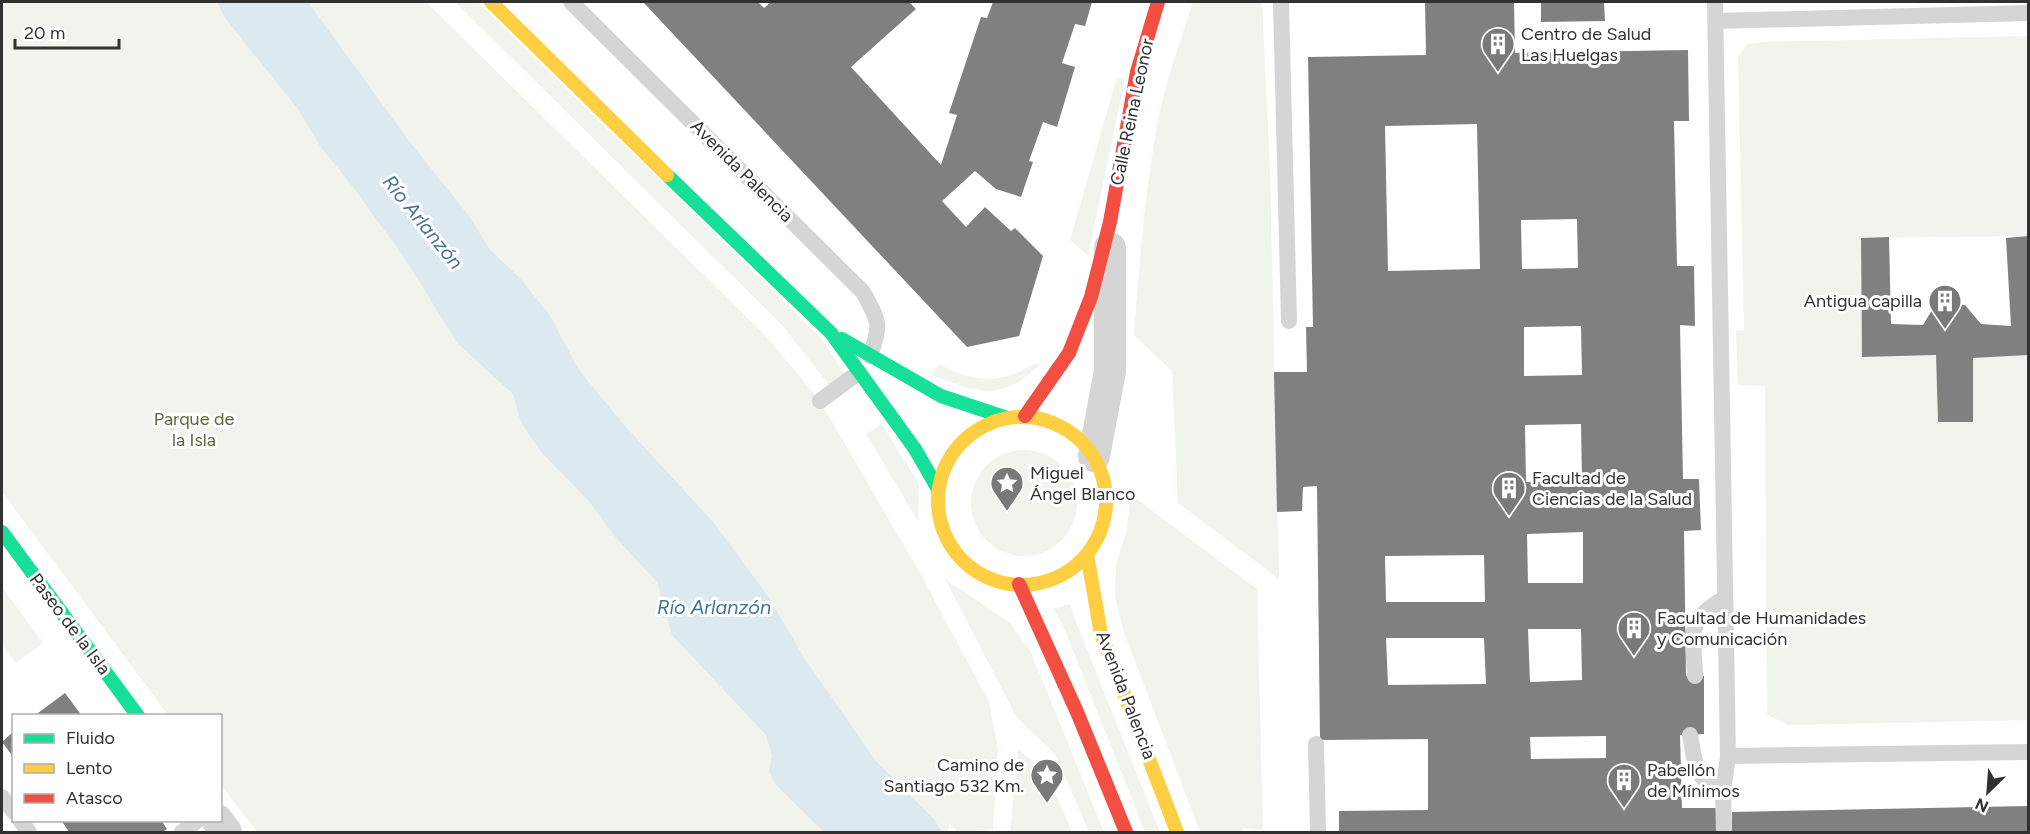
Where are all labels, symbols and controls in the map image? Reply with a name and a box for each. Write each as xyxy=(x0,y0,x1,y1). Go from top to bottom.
scale bar xyxy=(15,12,118,50)
text: 20 m xyxy=(24,22,65,44)
place label: Centro de Salud Las Huelgas xyxy=(1521,23,1651,66)
building icon: Centro de Salud Las Huelgas xyxy=(1480,26,1516,73)
street label: Calle Reina Leonor xyxy=(1106,37,1158,187)
street label: Avenida Palencia xyxy=(686,115,798,227)
water label: Río Arlanzón xyxy=(378,170,468,274)
building icon: Antigua capilla xyxy=(1927,283,1963,330)
place label: Antigua capilla xyxy=(1804,290,1922,312)
park label: Parque de la Isla xyxy=(154,408,234,451)
place label: Miguel Ángel Blanco xyxy=(1030,462,1135,505)
place icon: Miguel Ángel Blanco xyxy=(989,465,1025,512)
place label: Facultad de Ciencias de la Salud xyxy=(1532,467,1692,510)
building icon: Facultad de Ciencias de la Salud xyxy=(1491,470,1527,517)
street label: Paseo de la Isla xyxy=(25,569,115,679)
water label: Río Arlanzón xyxy=(657,595,771,619)
place label: Facultad de Humanidades y Comunicación xyxy=(1657,607,1866,650)
building icon: Facultad de Humanidades y Comunicación xyxy=(1616,610,1652,657)
street label: Avenida Palencia xyxy=(1091,628,1161,762)
legend xyxy=(12,714,222,822)
text: Fluido xyxy=(66,727,115,749)
place label: Camino de Santiago 532 Km. xyxy=(883,754,1024,797)
text: Lento xyxy=(66,757,112,779)
place icon: Camino de Santiago 532 Km. xyxy=(1029,757,1065,804)
place label: Pabellón de Mínimos xyxy=(1647,759,1740,802)
building icon: Pabellón de Mínimos xyxy=(1606,762,1642,809)
north arrow xyxy=(1958,762,2018,822)
text: Atasco xyxy=(66,787,123,809)
text: N xyxy=(1972,794,1991,816)

